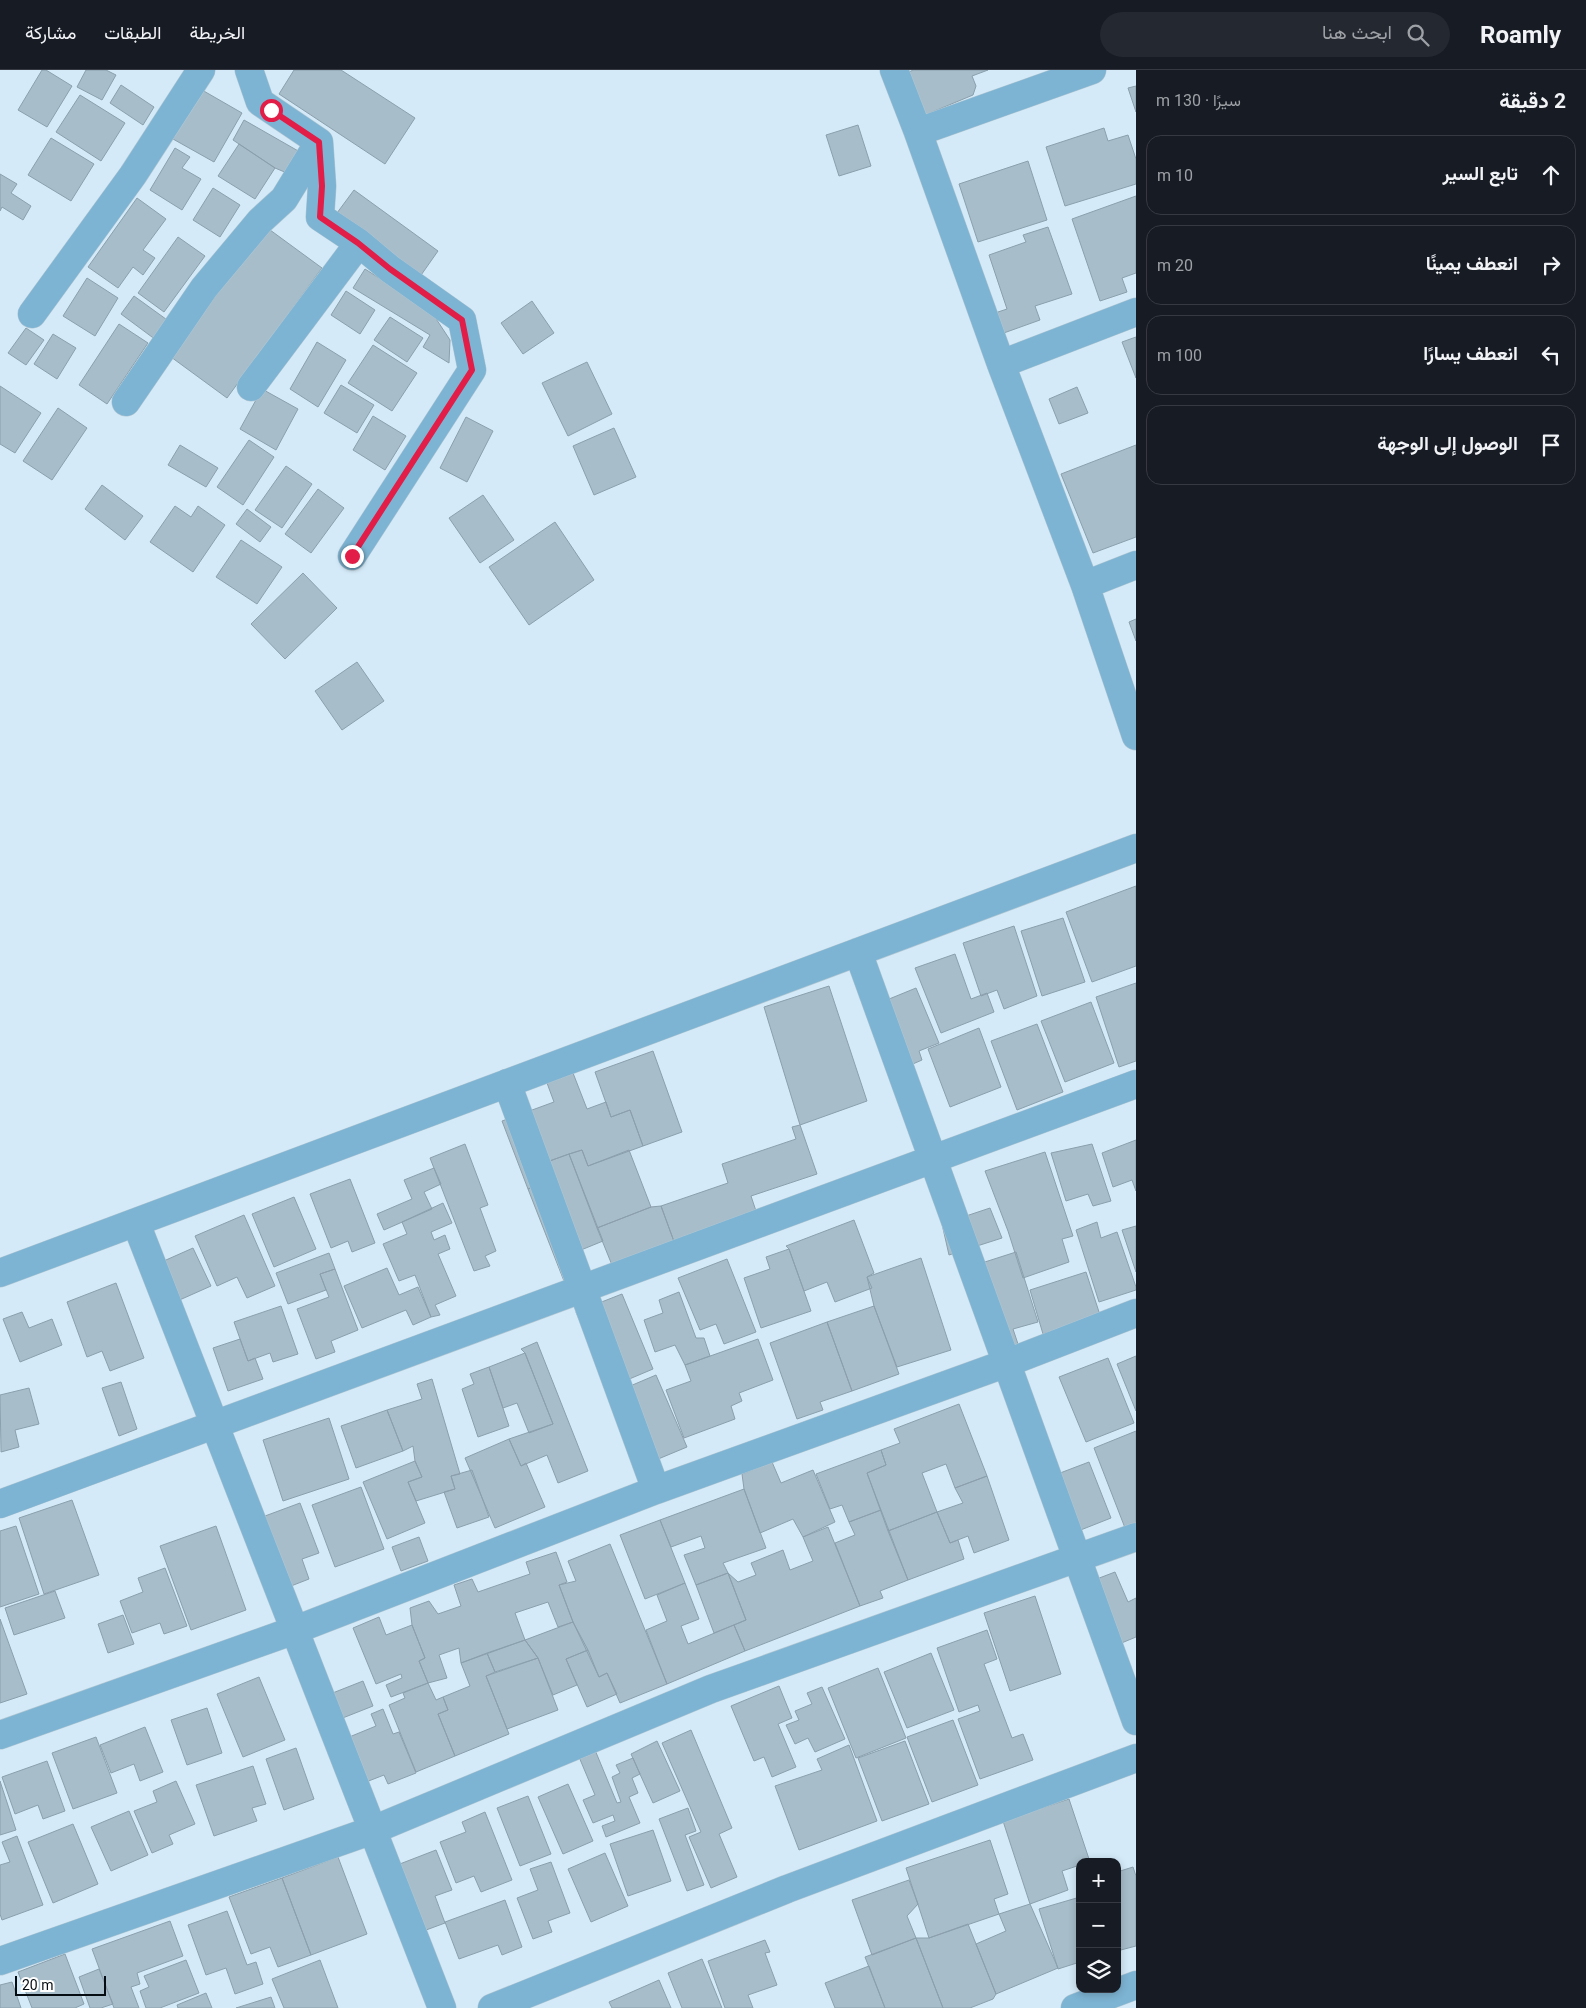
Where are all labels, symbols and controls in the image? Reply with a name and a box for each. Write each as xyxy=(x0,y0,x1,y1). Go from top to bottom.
search box xyxy=(1100,12,1450,57)
text: ابحث هنا xyxy=(1322,21,1392,44)
icon: search xyxy=(1404,21,1432,49)
text: Roamly xyxy=(1480,21,1561,49)
text: مشاركة xyxy=(25,22,76,43)
text: الطبقات xyxy=(104,22,161,43)
text: الخريطة xyxy=(189,22,245,43)
text: 2 دقيقة xyxy=(1499,89,1566,113)
text: سيرًا · 130 m xyxy=(1156,91,1241,110)
route start xyxy=(260,99,283,122)
icon: ahead xyxy=(1537,161,1565,189)
text: تابع السير xyxy=(1442,162,1518,185)
text: 10 m xyxy=(1157,166,1193,185)
icon: right xyxy=(1537,251,1565,279)
text: انعطف يمينًا xyxy=(1426,252,1518,275)
text: 20 m xyxy=(1157,256,1193,275)
icon: left xyxy=(1537,341,1565,369)
text: انعطف يسارًا xyxy=(1423,342,1518,365)
text: 100 m xyxy=(1157,346,1202,365)
icon: arrive xyxy=(1537,431,1565,459)
text: الوصول إلى الوجهة xyxy=(1377,432,1518,455)
route end xyxy=(341,545,364,568)
map controls xyxy=(1076,1858,1121,1993)
button: + xyxy=(1076,1858,1121,1903)
button: − xyxy=(1076,1903,1121,1948)
button: layers xyxy=(1076,1948,1121,1993)
scale bar xyxy=(15,1973,106,1996)
text: 20 m xyxy=(22,1977,54,1993)

